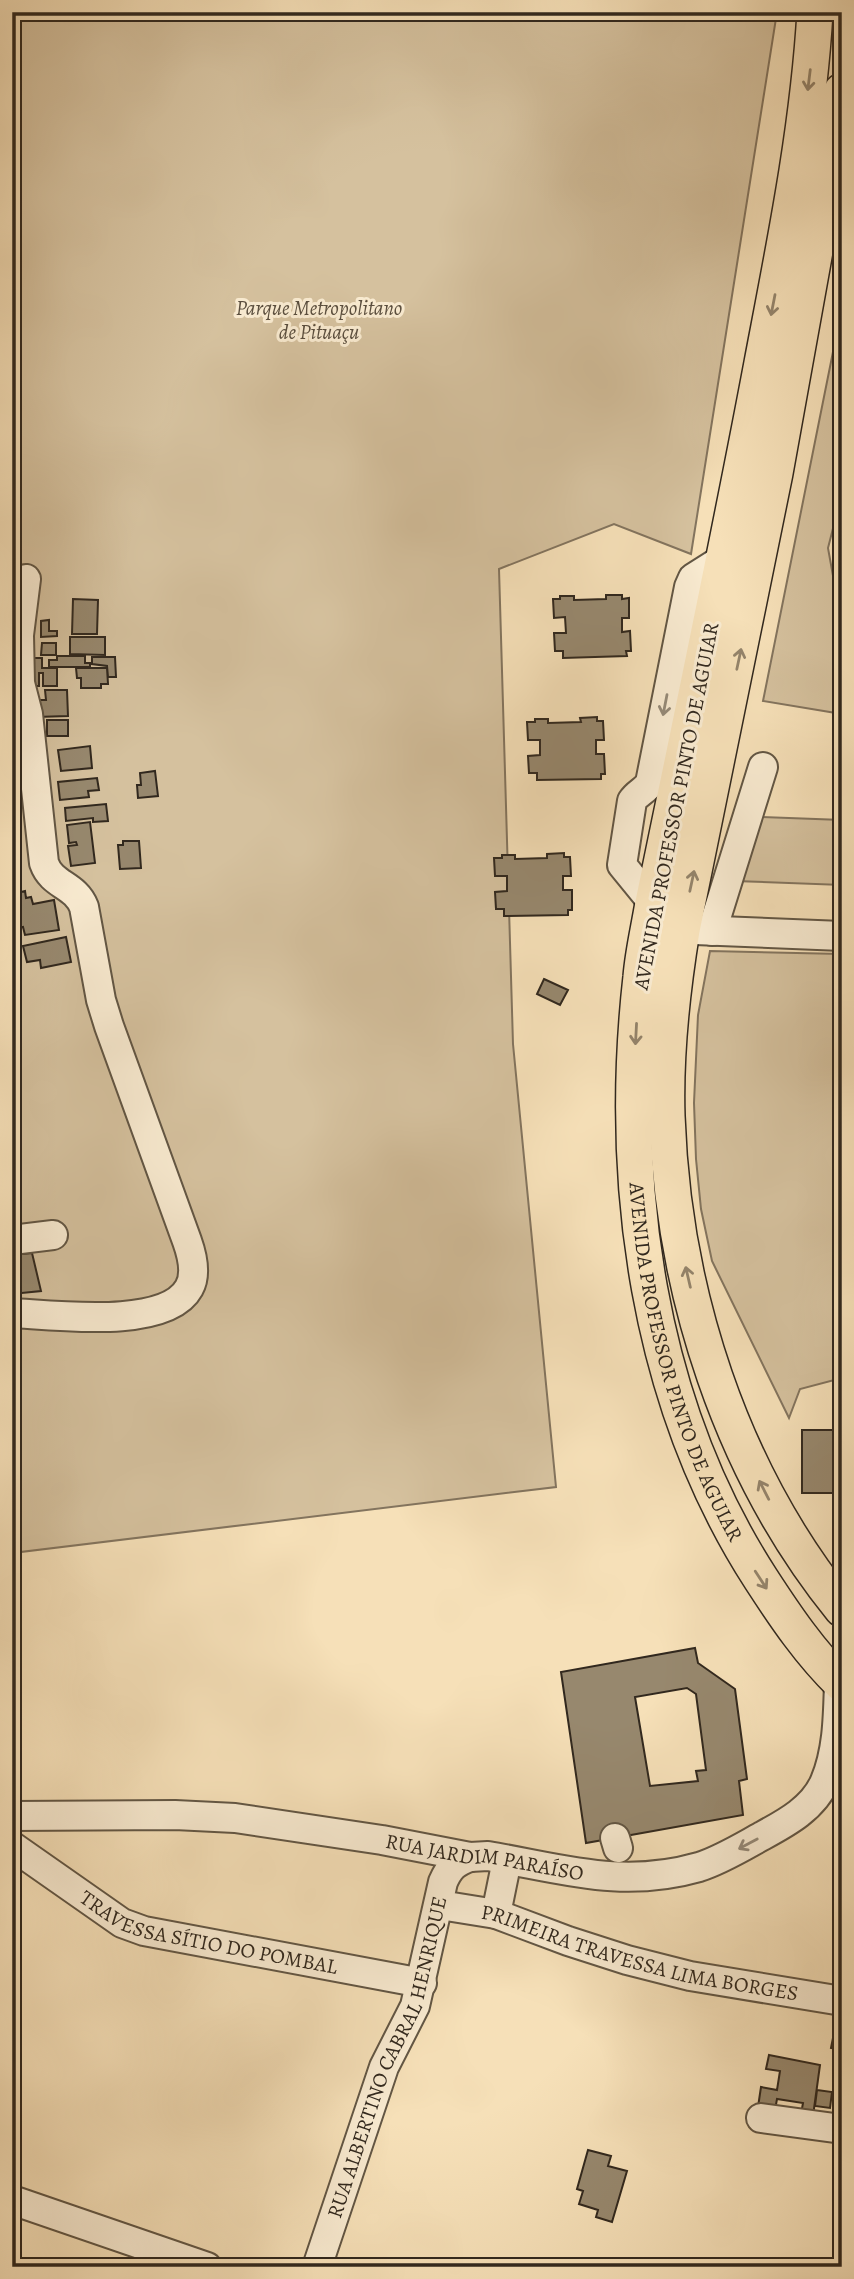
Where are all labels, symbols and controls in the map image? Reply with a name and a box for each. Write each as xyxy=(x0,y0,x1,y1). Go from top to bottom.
one-way arrow xyxy=(803,68,816,91)
one-way arrow xyxy=(766,293,779,316)
park label: Parque Metropolitano de Pituaçu xyxy=(236,294,402,346)
street label: AVENIDA PROFESSOR PINTO DE AGUIAR xyxy=(626,620,725,993)
one-way arrow xyxy=(732,648,746,671)
one-way arrow xyxy=(658,693,672,716)
one-way arrow xyxy=(685,870,699,893)
one-way arrow xyxy=(630,1022,643,1045)
street label: AVENIDA PROFESSOR PINTO DE AGUIAR xyxy=(622,1180,750,1547)
one-way arrow xyxy=(681,1266,694,1289)
one-way arrow xyxy=(757,1481,771,1501)
one-way arrow xyxy=(755,1570,769,1590)
street label: RUA JARDIM PARAÍSO xyxy=(383,1827,586,1887)
one-way arrow xyxy=(738,1838,759,1851)
street label: TRAVESSA SÍTIO DO POMBAL xyxy=(74,1884,340,1981)
street label: RUA ALBERTINO CABRAL HENRIQUE xyxy=(320,1893,453,2222)
street label: PRIMEIRA TRAVESSA LIMA BORGES xyxy=(479,1898,800,2008)

